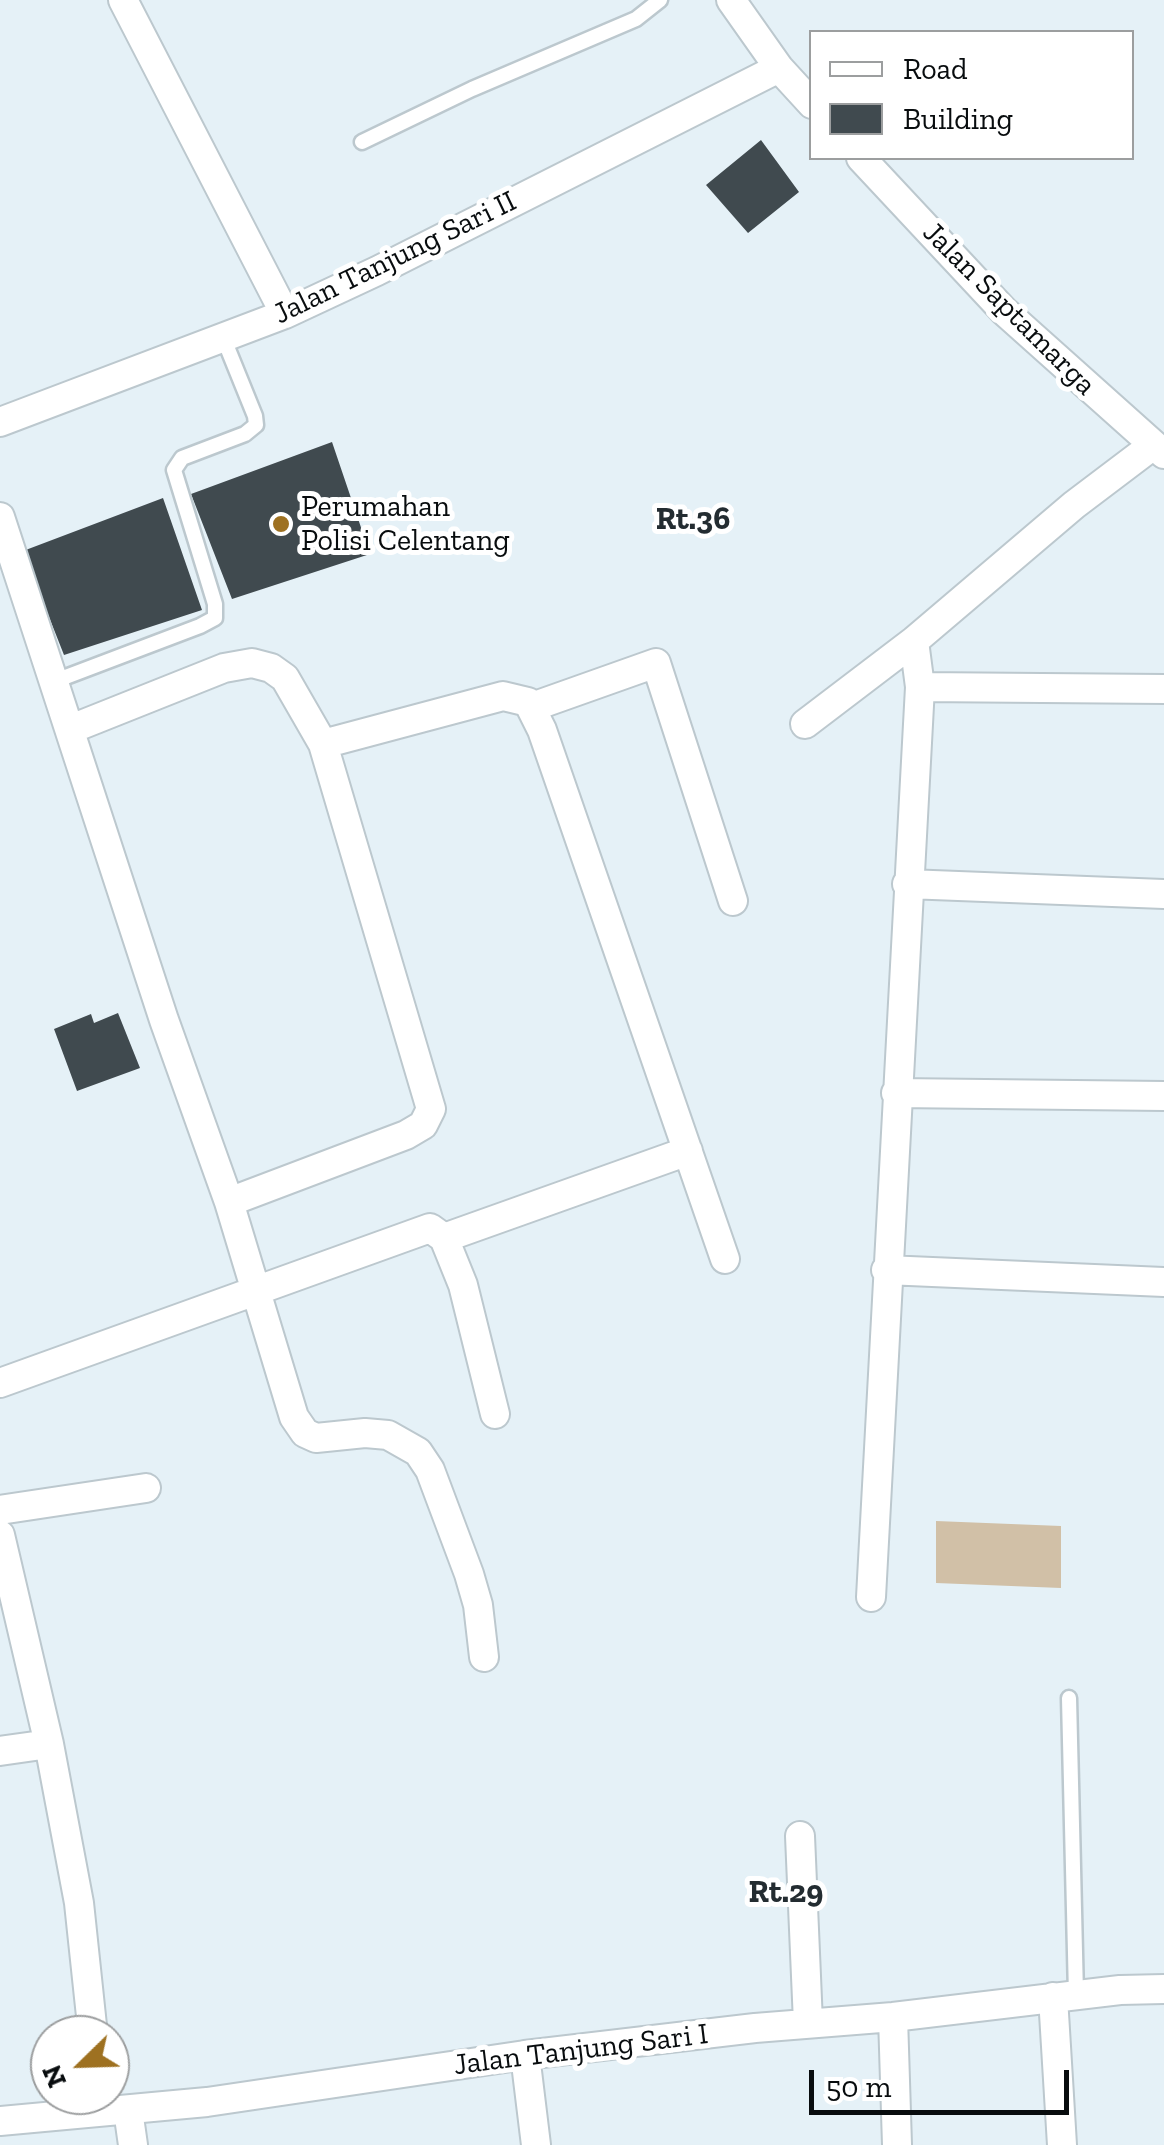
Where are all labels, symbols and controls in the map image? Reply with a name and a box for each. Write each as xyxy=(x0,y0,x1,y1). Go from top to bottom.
legend xyxy=(809,30,1134,160)
text: Road xyxy=(903,51,968,87)
text: Building xyxy=(903,101,1013,137)
street label: Jalan Tanjung Sari II xyxy=(268,184,522,332)
street label: Jalan Saptamarga xyxy=(915,215,1103,403)
place label: Perumahan Polisi Celentang xyxy=(301,489,510,560)
district label: Rt.36 xyxy=(656,501,730,539)
marker: Perumahan Polisi Celentang xyxy=(270,513,292,535)
district label: Rt.29 xyxy=(749,1874,823,1912)
north arrow xyxy=(30,2015,130,2115)
street label: Jalan Tanjung Sari I xyxy=(452,2017,710,2083)
scale bar xyxy=(814,2050,1074,2112)
text: N xyxy=(34,2060,73,2092)
text: 50 m xyxy=(826,2069,891,2105)

